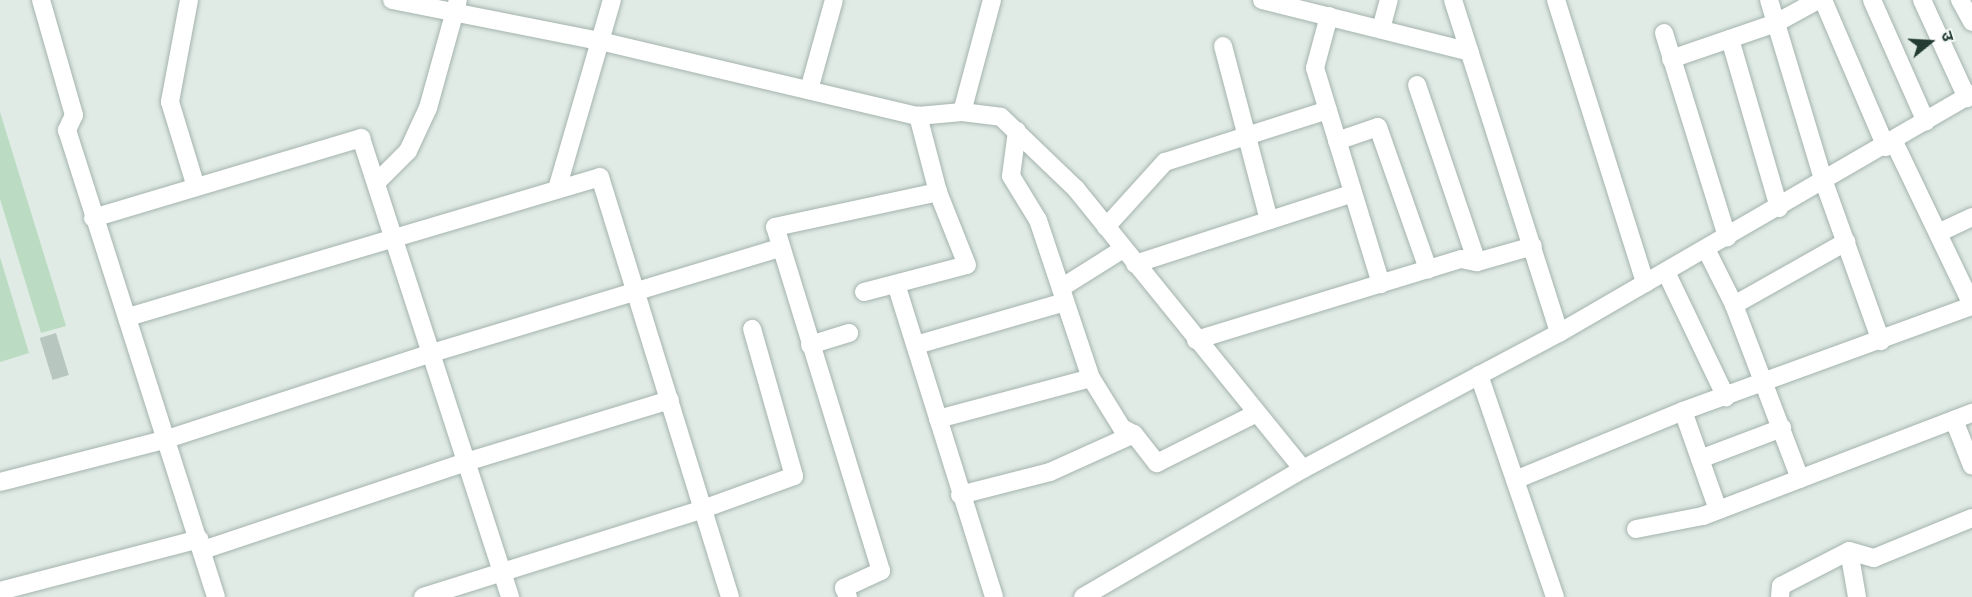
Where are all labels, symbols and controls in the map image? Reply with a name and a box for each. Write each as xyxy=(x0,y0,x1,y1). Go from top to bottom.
north arrow xyxy=(1900,12,1960,72)
text: उ xyxy=(1936,29,1959,44)

